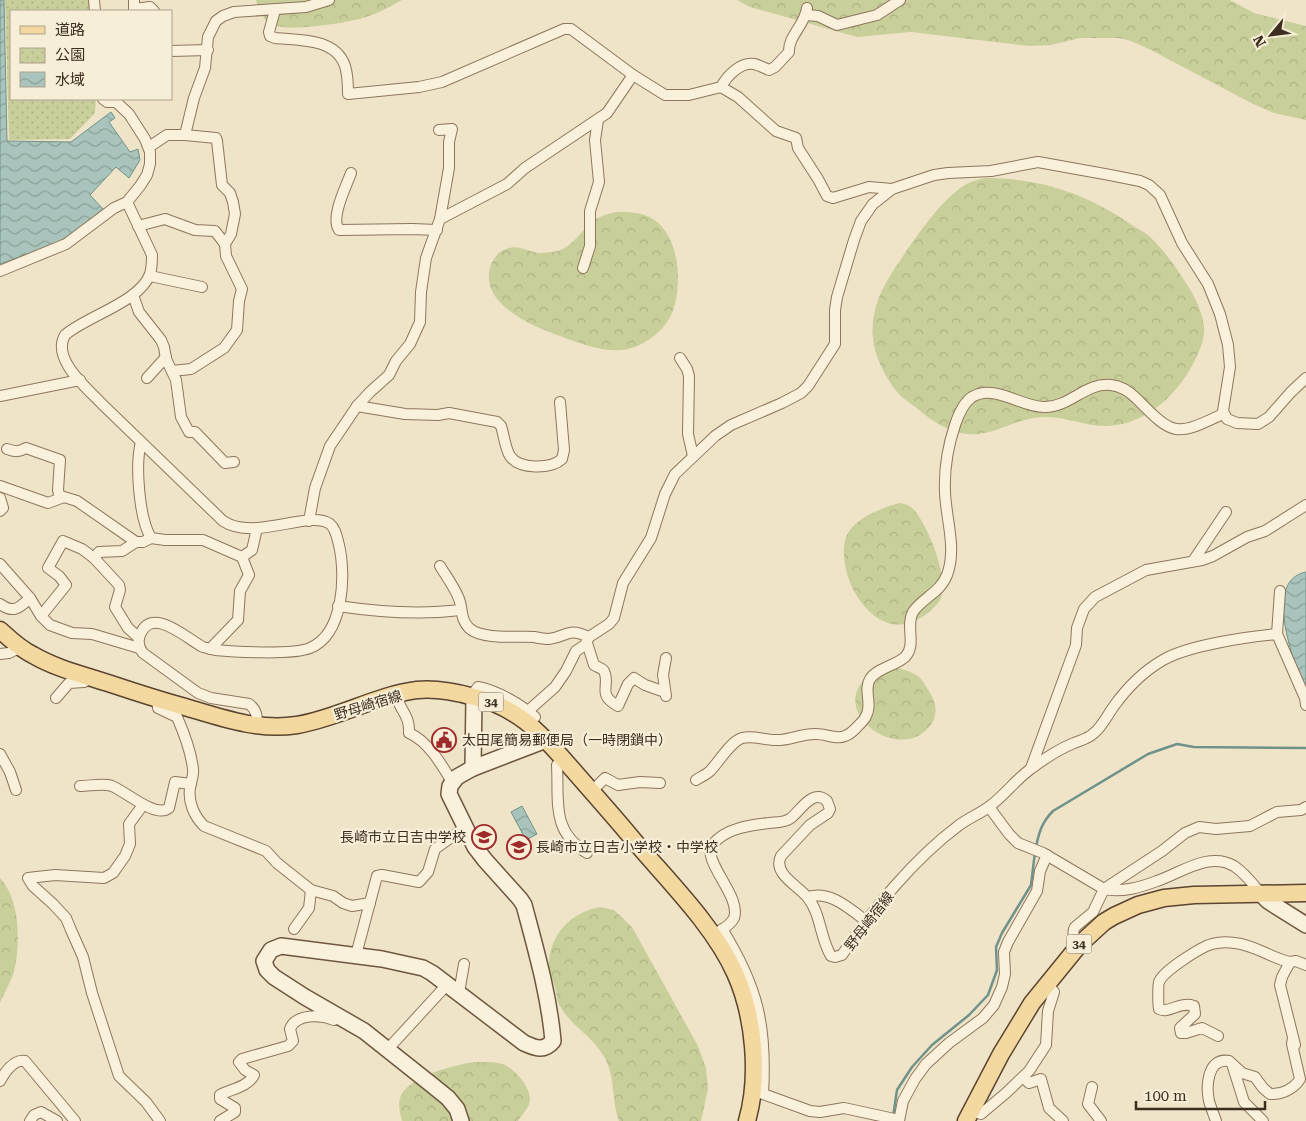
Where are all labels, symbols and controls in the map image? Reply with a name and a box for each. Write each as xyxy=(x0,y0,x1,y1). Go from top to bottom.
legend xyxy=(10,10,172,100)
north arrow xyxy=(1246,10,1296,60)
text: 道路 xyxy=(55,21,85,39)
text: N xyxy=(1250,33,1269,50)
text: 公園 xyxy=(55,46,85,64)
text: 水域 xyxy=(55,71,85,89)
street label: 野母崎宿線 xyxy=(332,687,404,723)
road number: 34 xyxy=(478,692,504,712)
public building icon: 太田尾簡易郵便局（一時閉鎖中） xyxy=(431,727,457,753)
place label: 太田尾簡易郵便局（一時閉鎖中） xyxy=(462,732,672,748)
school or university icon: 長崎市立日吉中学校 xyxy=(471,824,497,850)
place label: 長崎市立日吉中学校 xyxy=(340,829,466,845)
school or university icon: 長崎市立日吉小学校・中学校 xyxy=(506,834,532,860)
place label: 長崎市立日吉小学校・中学校 xyxy=(536,839,718,855)
street label: 野母崎宿線 xyxy=(841,888,897,954)
road number: 34 xyxy=(1066,934,1092,954)
scale bar xyxy=(1136,1078,1265,1110)
text: 100 m xyxy=(1144,1087,1187,1105)

